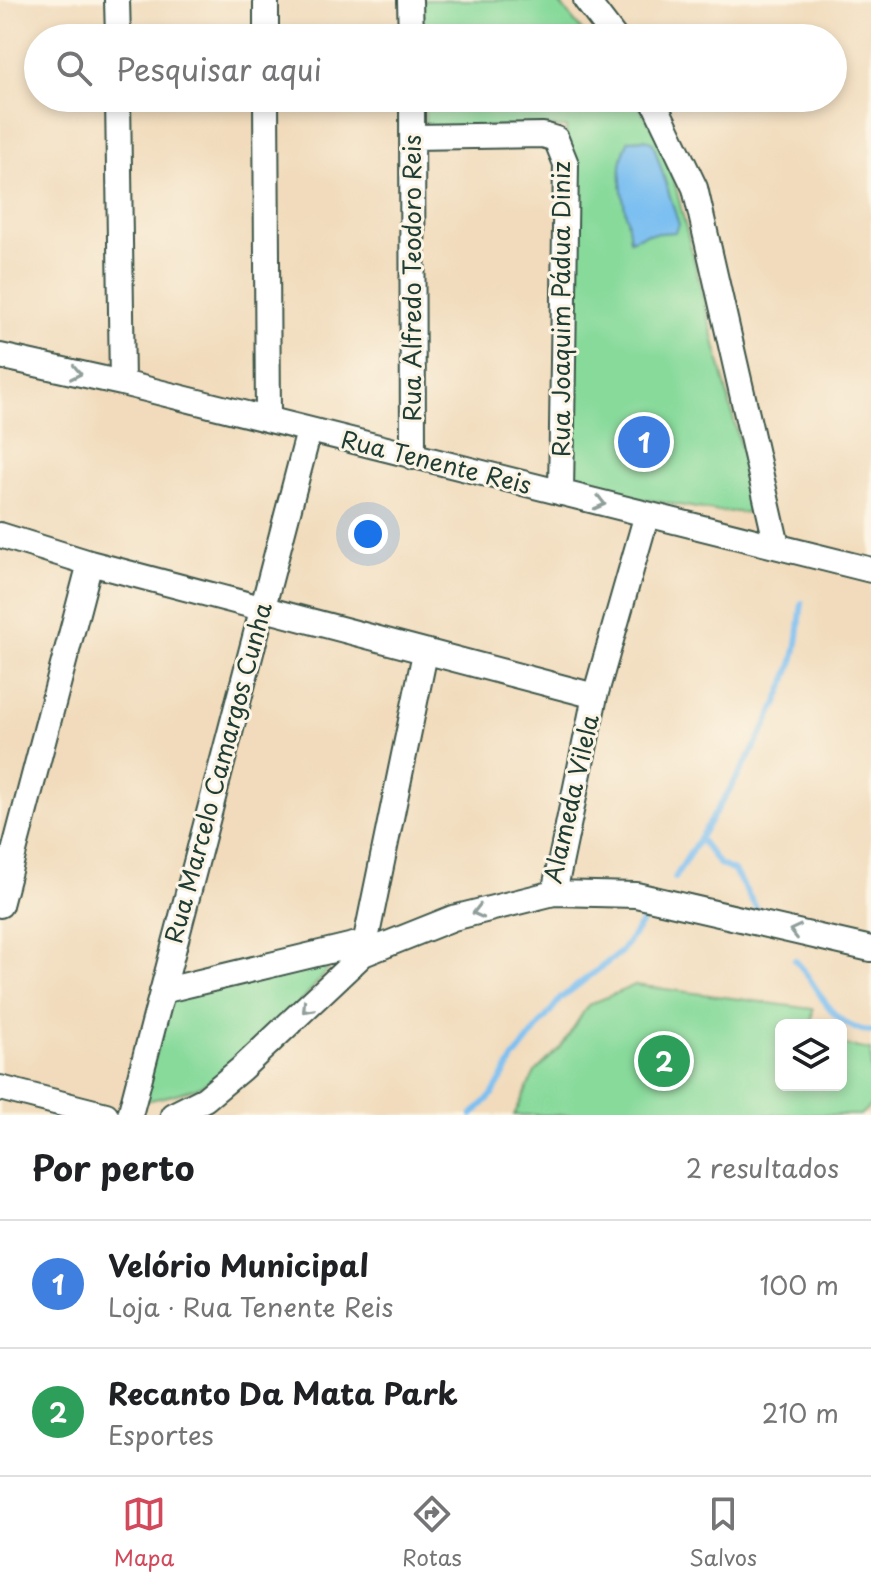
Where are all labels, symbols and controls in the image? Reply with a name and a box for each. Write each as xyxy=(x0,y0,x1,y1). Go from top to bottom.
search box xyxy=(24,24,847,112)
icon: search xyxy=(52,46,96,90)
text: Pesquisar aqui xyxy=(116,46,322,91)
street label: Rua Alfredo Teodoro Reis xyxy=(393,135,429,421)
street label: Rua Joaquim Pádua Diniz xyxy=(542,161,578,457)
one-way arrow xyxy=(69,364,83,381)
pin: 1 xyxy=(618,412,670,472)
street label: Rua Tenente Reis xyxy=(338,420,536,502)
one-way arrow xyxy=(593,494,607,511)
your location xyxy=(348,514,388,554)
street label: Rua Marcelo Camargos Cunha xyxy=(154,598,280,947)
street label: Alameda Vilela xyxy=(533,711,607,886)
one-way arrow xyxy=(472,903,486,920)
one-way arrow xyxy=(789,923,802,940)
one-way arrow xyxy=(301,999,316,1013)
map controls xyxy=(775,1019,847,1091)
button: layers xyxy=(775,1019,847,1091)
pin: 2 xyxy=(638,1031,690,1091)
text: Por perto xyxy=(32,1141,194,1193)
text: 2 resultados xyxy=(686,1148,839,1187)
text: Velório Municipal xyxy=(108,1242,369,1287)
text: 1 xyxy=(52,1265,64,1304)
text: 100 m xyxy=(759,1265,839,1304)
text: Loja · Rua Tenente Reis xyxy=(108,1287,393,1326)
text: Recanto Da Mata Park xyxy=(108,1370,458,1415)
text: 2 xyxy=(49,1393,67,1432)
text: 210 m xyxy=(762,1393,839,1432)
text: Esportes xyxy=(108,1415,214,1454)
tab: Mapa xyxy=(114,1492,174,1573)
tab: Rotas xyxy=(402,1492,462,1573)
tab: Salvos xyxy=(689,1492,757,1573)

